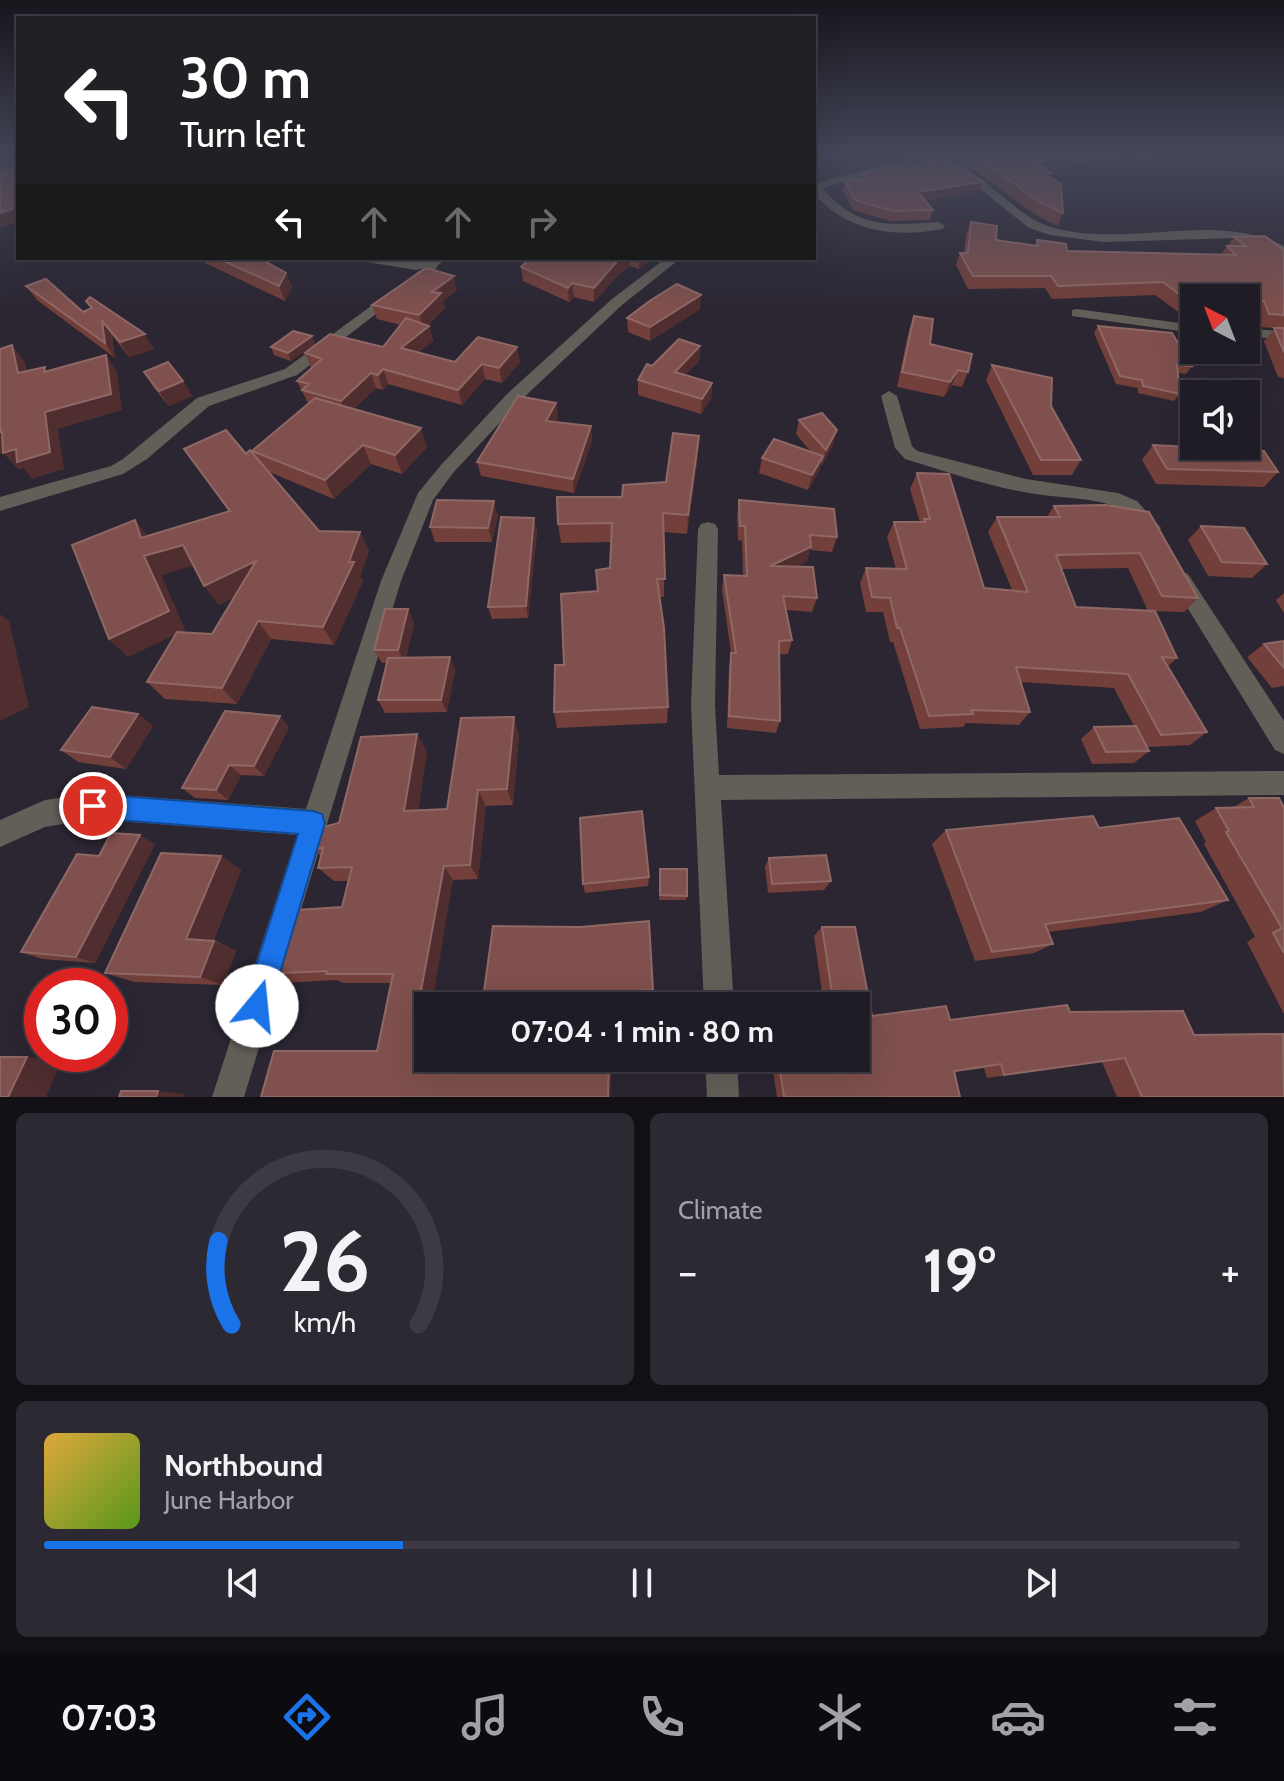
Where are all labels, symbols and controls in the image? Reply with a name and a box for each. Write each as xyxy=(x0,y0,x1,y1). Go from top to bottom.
text: 30 m xyxy=(180,44,311,112)
icon: left xyxy=(48,48,152,152)
text: Turn left xyxy=(180,112,305,156)
icon: left xyxy=(268,200,312,244)
icon: ahead xyxy=(352,200,396,244)
icon: ahead xyxy=(436,200,480,244)
icon: right xyxy=(520,200,564,244)
north arrow xyxy=(1180,284,1260,364)
map controls xyxy=(1180,284,1260,460)
button: sound xyxy=(1180,380,1260,460)
pin xyxy=(59,772,127,840)
icon: arrive xyxy=(71,784,115,828)
position arrow xyxy=(215,964,299,1048)
speed limit sign: 30 xyxy=(24,968,128,1072)
text: 07:04 · 1 min · 80 m xyxy=(510,1013,774,1050)
text: Climate xyxy=(678,1194,763,1226)
text: 26 xyxy=(280,1211,370,1312)
text: 19° xyxy=(922,1234,996,1307)
text: − xyxy=(678,1245,697,1298)
text: + xyxy=(1221,1245,1240,1298)
text: km/h xyxy=(294,1304,356,1339)
text: Northbound xyxy=(164,1447,323,1484)
text: June Harbor xyxy=(164,1484,293,1516)
icon: previous xyxy=(221,1561,265,1605)
icon: pause xyxy=(620,1561,664,1605)
icon: next xyxy=(1019,1561,1063,1605)
icon: directions xyxy=(279,1689,335,1745)
icon: music xyxy=(457,1689,513,1745)
icon: phone xyxy=(634,1689,690,1745)
icon: climate xyxy=(812,1689,868,1745)
icon: car xyxy=(990,1689,1046,1745)
icon: filters xyxy=(1167,1689,1223,1745)
text: 07:03 xyxy=(61,1695,157,1739)

